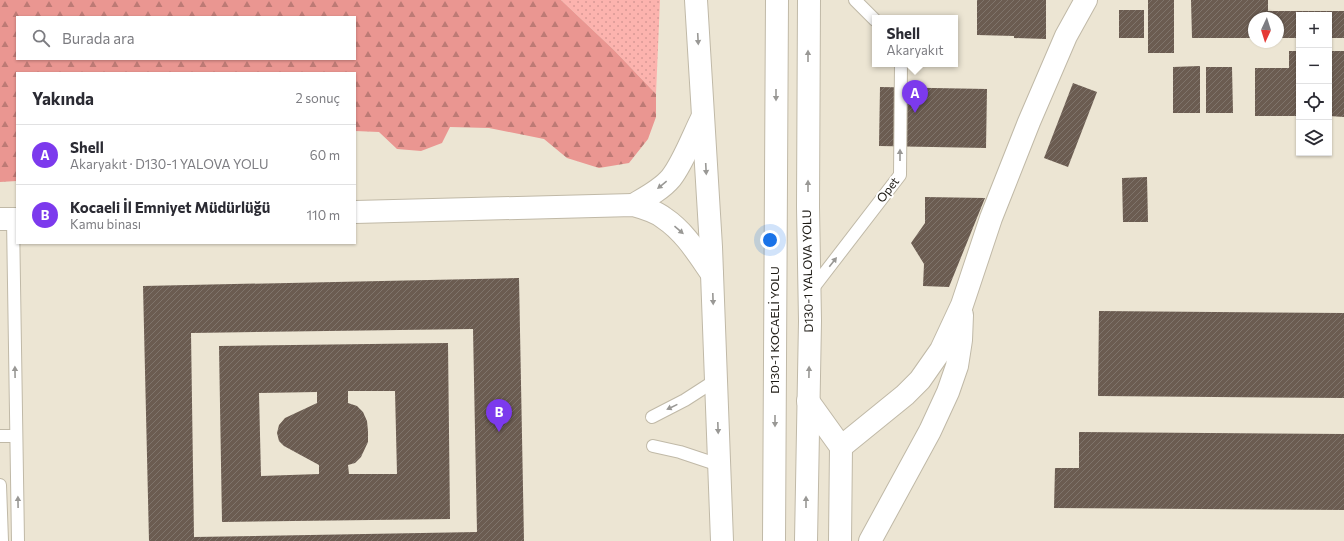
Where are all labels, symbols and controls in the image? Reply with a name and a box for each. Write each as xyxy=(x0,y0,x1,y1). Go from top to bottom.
north arrow xyxy=(1248,12,1284,48)
map controls xyxy=(1296,12,1332,156)
button: + xyxy=(1296,12,1332,48)
popup xyxy=(872,15,958,67)
search box xyxy=(16,16,356,60)
text: Shell xyxy=(886,24,920,42)
icon: search xyxy=(30,27,52,49)
text: Burada ara xyxy=(62,29,135,47)
one-way arrow xyxy=(695,33,702,45)
text: Akaryakıt xyxy=(886,42,944,58)
button: − xyxy=(1296,48,1332,84)
one-way arrow xyxy=(805,49,811,62)
pin: A xyxy=(902,80,928,113)
button: locate xyxy=(1296,84,1332,120)
text: Yakında xyxy=(32,88,94,109)
one-way arrow xyxy=(773,89,779,102)
text: 2 sonuç xyxy=(295,90,340,106)
button: layers xyxy=(1296,120,1332,156)
text: Shell xyxy=(70,138,104,156)
text: A xyxy=(40,147,50,163)
text: 60 m xyxy=(310,147,340,163)
one-way arrow xyxy=(897,148,903,161)
text: Akaryakıt · D130-1 YALOVA YOLU xyxy=(70,156,268,172)
one-way arrow xyxy=(703,163,710,175)
street label: Opet xyxy=(873,174,901,205)
one-way arrow xyxy=(805,179,811,192)
one-way arrow xyxy=(657,181,667,190)
text: Kocaeli İl Emniyet Müdürlüğü xyxy=(70,198,270,216)
text: B xyxy=(41,207,49,223)
text: 110 m xyxy=(307,207,340,223)
street label: D130-1 YALOVA YOLU xyxy=(799,209,815,333)
text: Kamu binası xyxy=(70,216,141,232)
one-way arrow xyxy=(673,226,684,235)
your location xyxy=(760,230,780,250)
one-way arrow xyxy=(829,257,837,267)
street label: D130-1 KOCAELİ YOLU xyxy=(767,266,781,394)
one-way arrow xyxy=(710,293,716,306)
one-way arrow xyxy=(12,366,19,378)
one-way arrow xyxy=(805,366,812,378)
pin: B xyxy=(486,399,512,432)
one-way arrow xyxy=(667,404,678,410)
one-way arrow xyxy=(772,415,778,428)
one-way arrow xyxy=(714,422,721,434)
one-way arrow xyxy=(803,495,809,508)
one-way arrow xyxy=(14,496,21,508)

